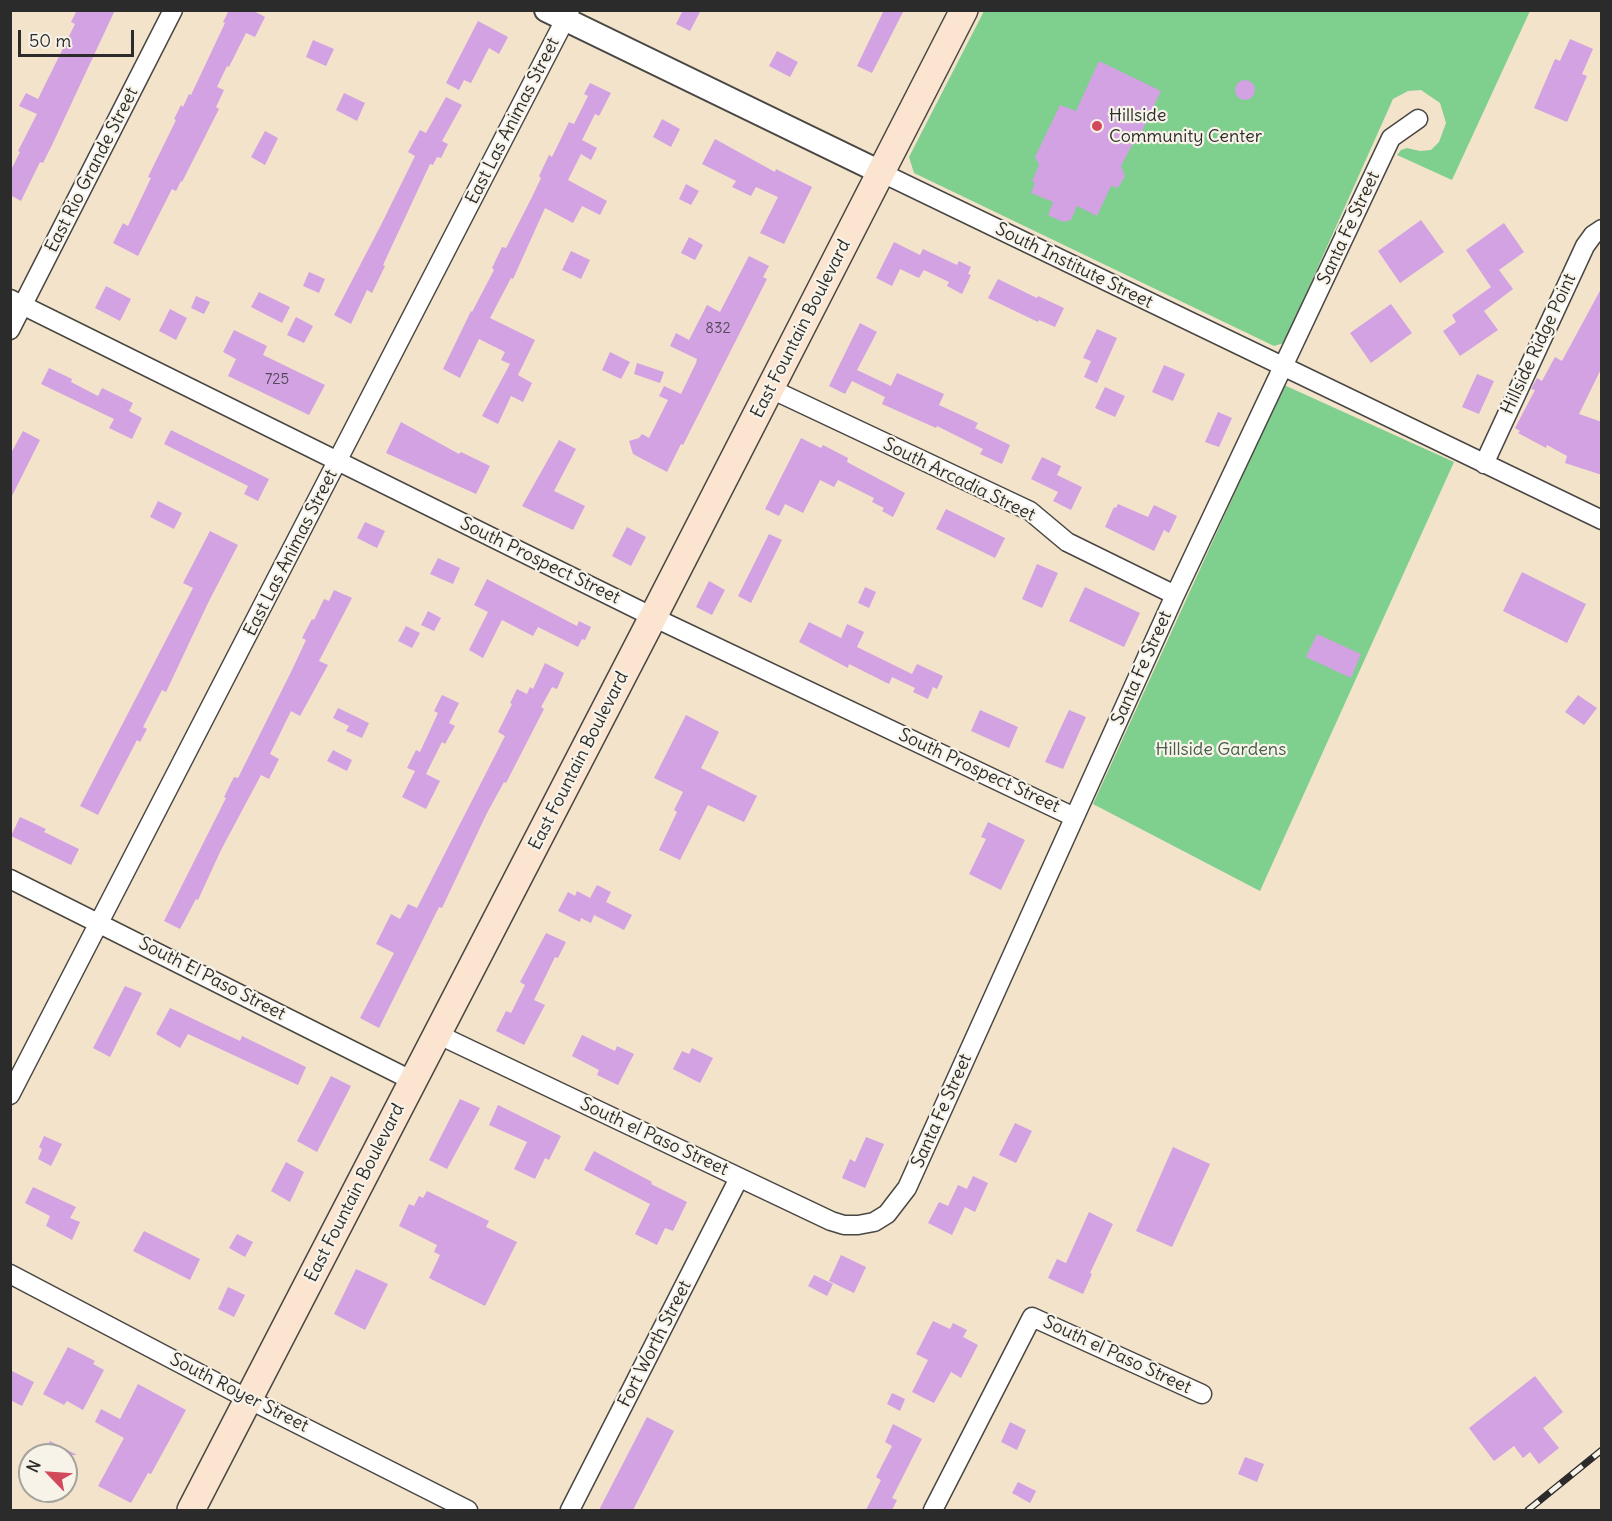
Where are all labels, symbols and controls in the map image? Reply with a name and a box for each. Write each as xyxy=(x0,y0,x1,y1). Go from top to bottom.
scale bar xyxy=(21,18,136,56)
text: 50 m xyxy=(29,29,71,52)
street label: East Las Animas Street xyxy=(462,34,564,208)
street label: East Rio Grande Street xyxy=(41,84,143,256)
place label: Hillside Community Center xyxy=(1109,105,1262,148)
marker: Hillside Community Center xyxy=(1090,119,1104,133)
street label: Santa Fe Street xyxy=(1313,168,1385,288)
street label: South Institute Street xyxy=(992,219,1156,313)
street label: East Fountain Boulevard xyxy=(747,236,855,422)
street label: Hillside Ridge Point xyxy=(1497,270,1581,418)
house number: 832 xyxy=(705,320,731,338)
house number: 725 xyxy=(265,371,289,389)
street label: South Arcadia Street xyxy=(879,434,1039,526)
street label: East Las Animas Street xyxy=(240,466,342,640)
street label: South Prospect Street xyxy=(457,513,623,609)
street label: Santa Fe Street xyxy=(1107,608,1177,728)
street label: East Fountain Boulevard xyxy=(525,668,633,854)
street label: South Prospect Street xyxy=(895,724,1063,818)
park label: Hillside Gardens xyxy=(1156,739,1286,761)
street label: South El Paso Street xyxy=(135,933,289,1025)
street label: Santa Fe Street xyxy=(907,1051,977,1171)
street label: South el Paso Street xyxy=(577,1093,731,1181)
street label: East Fountain Boulevard xyxy=(301,1100,409,1286)
street label: Fort Worth Street xyxy=(614,1277,696,1411)
street label: South el Paso Street xyxy=(1040,1311,1194,1399)
street label: South Royer Street xyxy=(166,1349,312,1437)
north arrow xyxy=(18,1443,78,1503)
text: N xyxy=(22,1457,45,1475)

